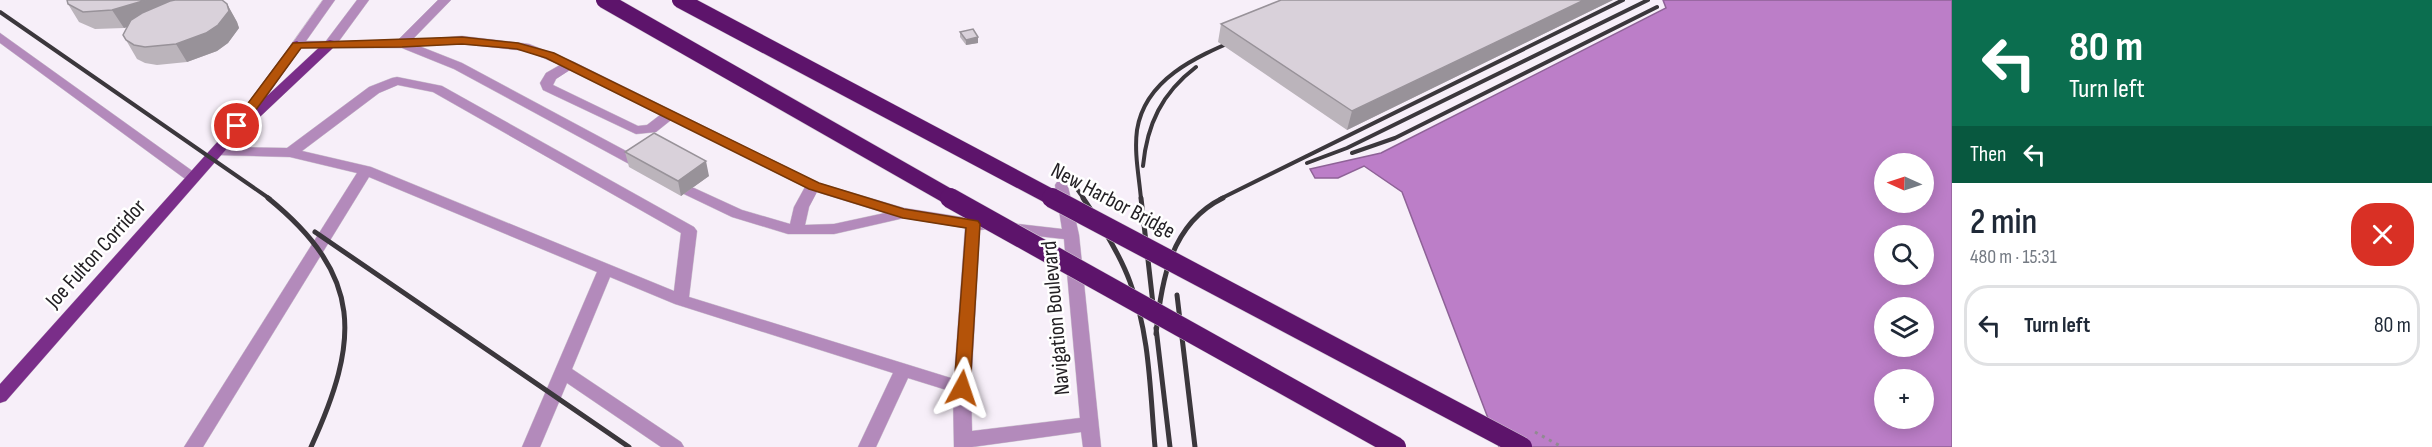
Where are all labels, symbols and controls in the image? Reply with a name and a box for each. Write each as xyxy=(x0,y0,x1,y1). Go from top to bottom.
text: 80 m xyxy=(2069,22,2143,73)
icon: left xyxy=(1970,24,2048,102)
text: Turn left xyxy=(2069,73,2145,105)
pin xyxy=(211,100,262,151)
icon: arrive xyxy=(220,109,253,142)
icon: left xyxy=(2018,138,2051,171)
text: Then xyxy=(1970,141,2006,168)
north arrow xyxy=(1874,153,1934,213)
map controls xyxy=(1874,153,1934,429)
street label: New Harbor Bridge xyxy=(1046,157,1180,245)
street label: Joe Fulton Corridor xyxy=(39,194,152,315)
text: 2 min xyxy=(1970,201,2037,244)
button: close xyxy=(2351,203,2414,266)
button: search xyxy=(1874,225,1934,285)
street label: Navigation Boulevard xyxy=(1036,240,1076,396)
text: 480 m · 15:31 xyxy=(1970,245,2057,269)
button: layers xyxy=(1874,297,1934,357)
icon: left xyxy=(1973,309,2006,342)
text: Turn left xyxy=(2024,312,2090,339)
text: 80 m xyxy=(2374,312,2411,339)
position arrow xyxy=(930,356,994,420)
button: + xyxy=(1874,369,1934,429)

